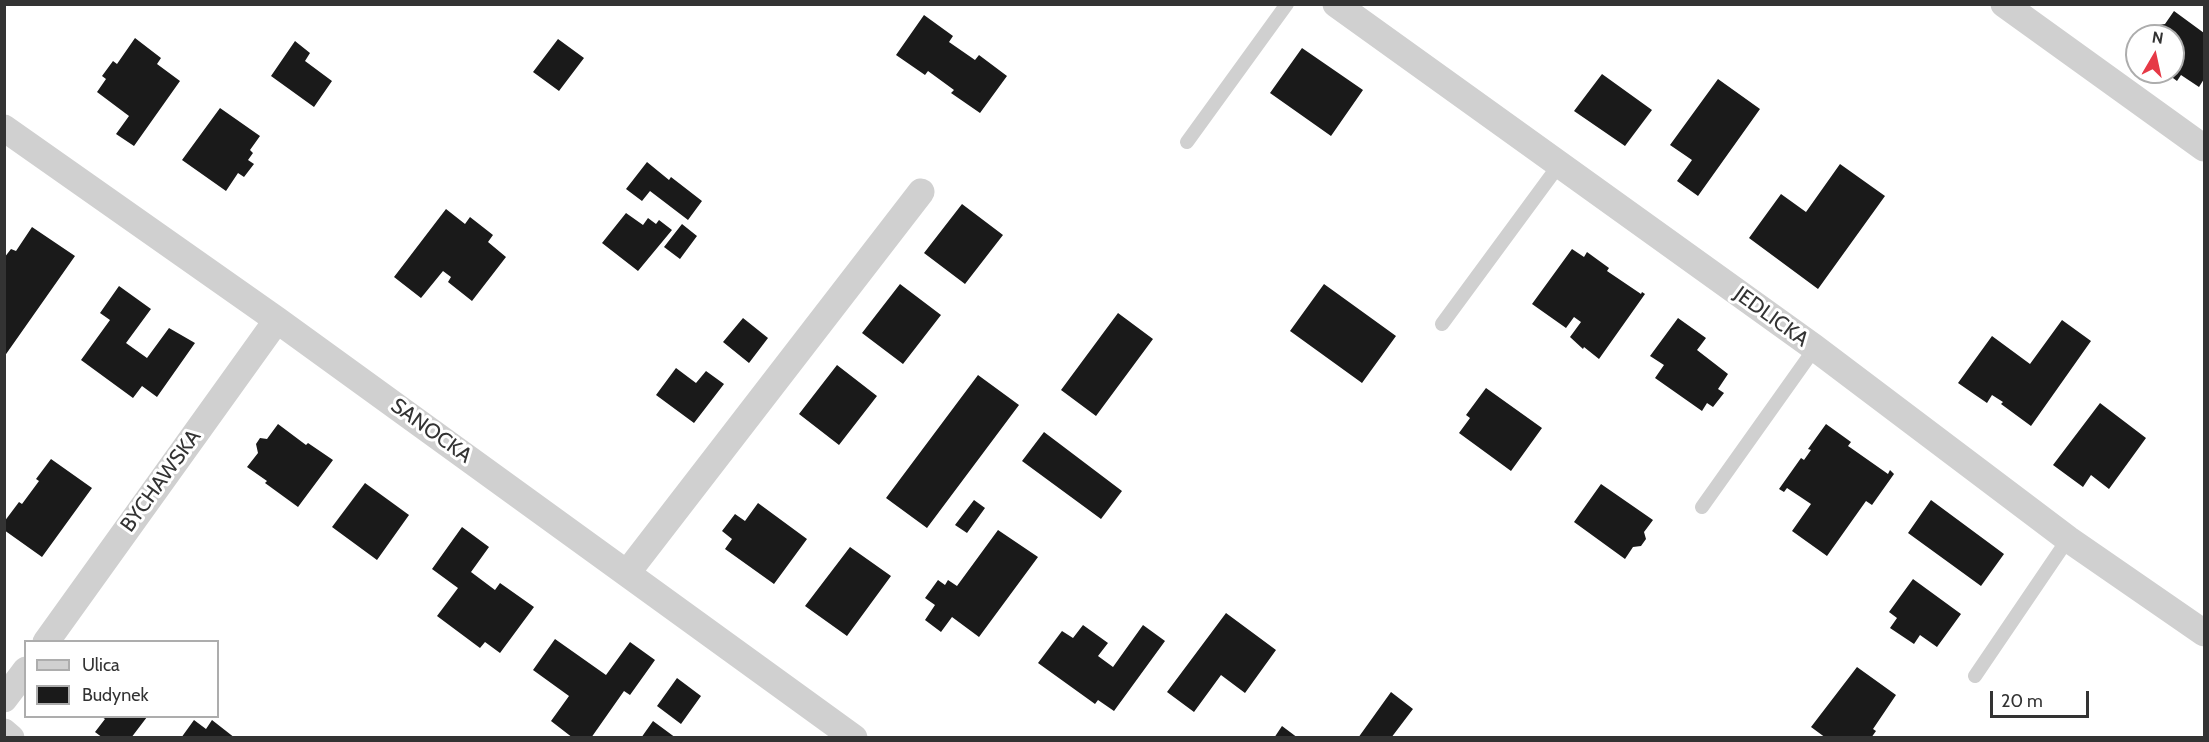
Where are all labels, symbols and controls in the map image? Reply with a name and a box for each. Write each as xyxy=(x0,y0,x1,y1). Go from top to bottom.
north arrow xyxy=(2125,24,2185,84)
text: N xyxy=(2151,27,2165,48)
street label: JEDLICKA xyxy=(1729,282,1813,352)
street label: SANOCKA xyxy=(386,393,476,469)
street label: BYCHAWSKA xyxy=(115,425,207,537)
legend xyxy=(24,640,219,718)
text: Ulica xyxy=(82,654,120,676)
scale bar xyxy=(1993,679,2092,717)
text: Budynek xyxy=(82,684,149,706)
text: 20 m xyxy=(2001,690,2043,712)

